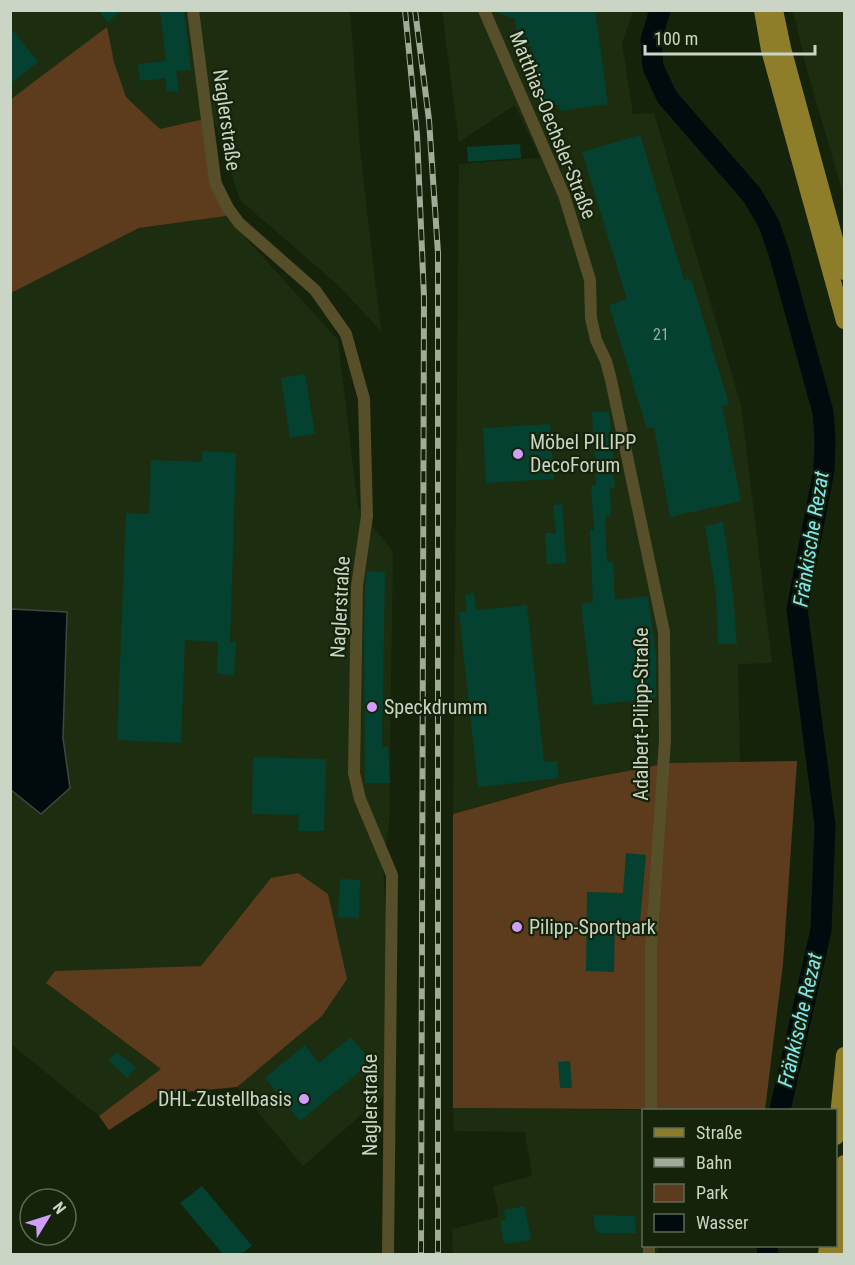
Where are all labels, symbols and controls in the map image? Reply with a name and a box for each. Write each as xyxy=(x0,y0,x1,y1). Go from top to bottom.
scale bar xyxy=(645,18,814,56)
street label: Matthias-Oechsler-Straße xyxy=(504,28,602,222)
text: 100 m xyxy=(654,28,698,49)
street label: Naglerstraße xyxy=(208,68,246,172)
house number: 21 xyxy=(653,325,669,344)
place label: Möbel PILIPP DecoForum xyxy=(530,430,636,477)
marker: Möbel PILIPP DecoForum xyxy=(511,447,525,461)
water label: Fränkische Rezat xyxy=(788,469,834,608)
street label: Naglerstraße xyxy=(325,555,355,659)
street label: Adalbert-Pilipp-Straße xyxy=(629,627,653,801)
place label: Speckdrumm xyxy=(384,695,487,719)
marker: Speckdrumm xyxy=(365,700,379,714)
place label: Pilipp-Sportpark xyxy=(529,915,656,939)
marker: Pilipp-Sportpark xyxy=(510,920,524,934)
water label: Fränkische Rezat xyxy=(773,950,827,1089)
street label: Naglerstraße xyxy=(358,1054,382,1156)
place label: DHL-Zustellbasis xyxy=(158,1087,292,1111)
marker: DHL-Zustellbasis xyxy=(297,1092,311,1106)
legend xyxy=(642,1109,837,1247)
text: Straße xyxy=(696,1122,742,1143)
text: Bahn xyxy=(696,1152,732,1173)
text: Park xyxy=(696,1182,728,1203)
north arrow xyxy=(18,1187,78,1247)
text: N xyxy=(49,1198,70,1218)
text: Wasser xyxy=(696,1212,749,1233)

